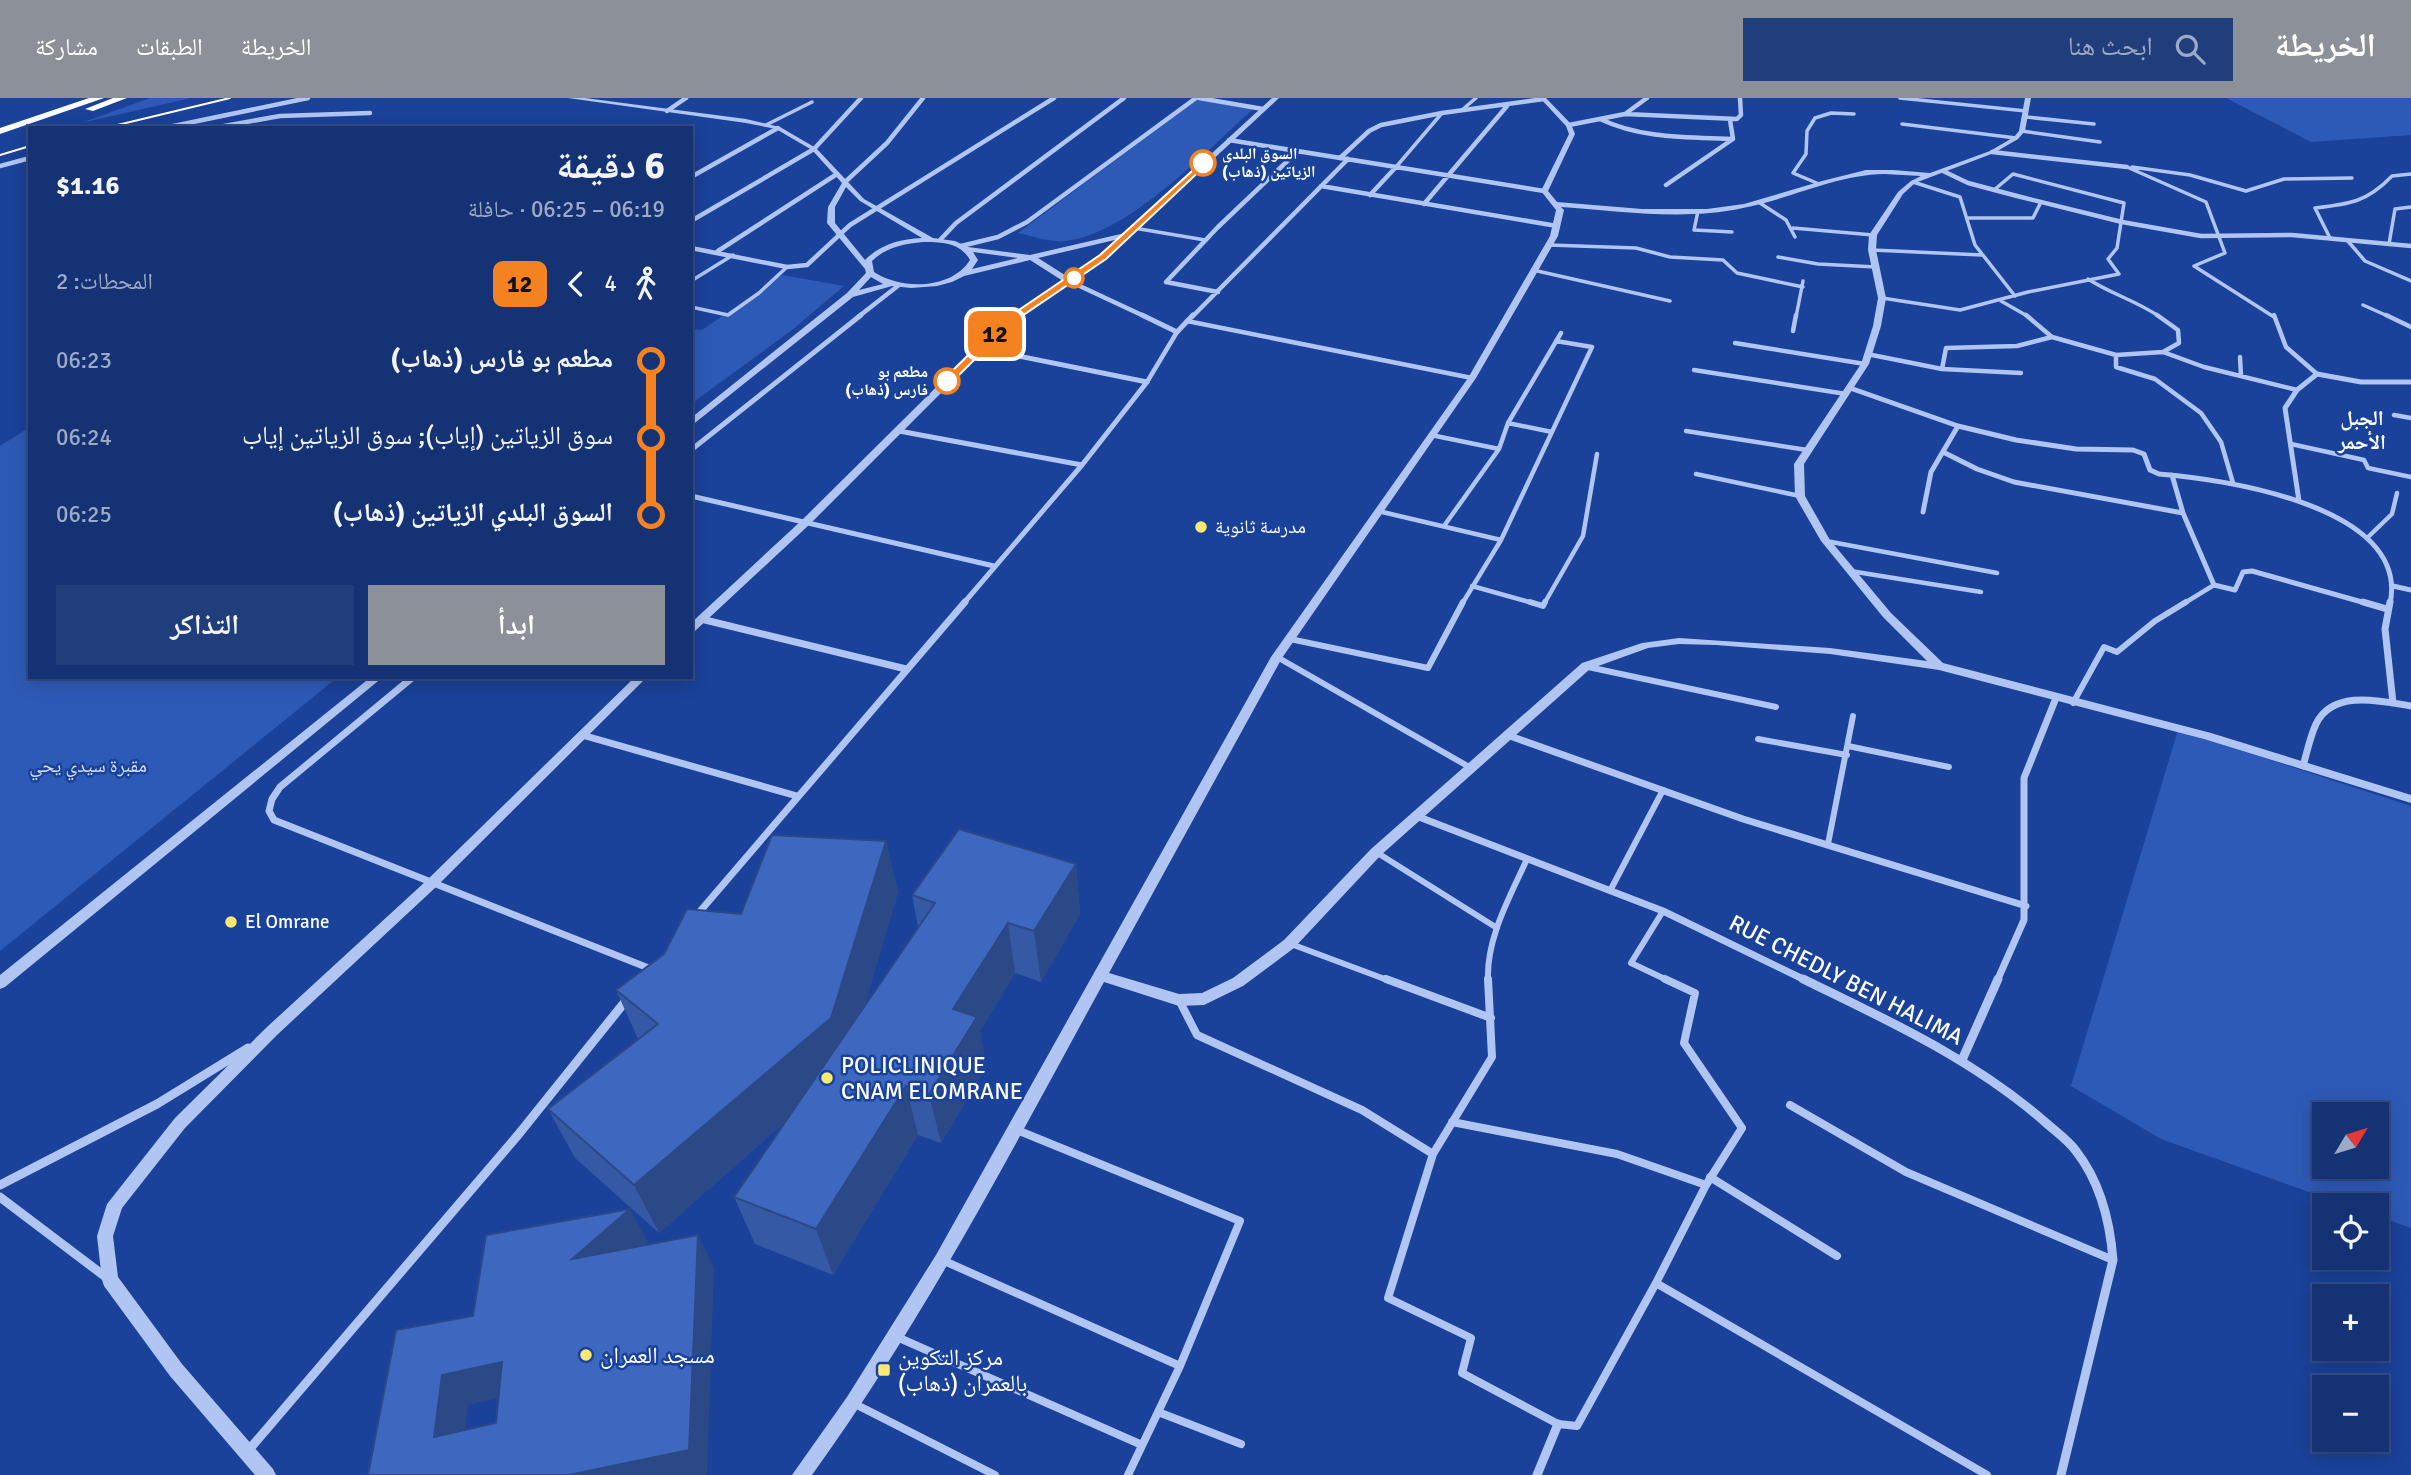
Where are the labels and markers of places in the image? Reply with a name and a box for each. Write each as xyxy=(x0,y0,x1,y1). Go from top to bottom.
place label: السوق البلدي الزياتين (ذهاب) xyxy=(1222,144,1316,182)
marker: السوق البلدي الزياتين (ذهاب) xyxy=(1190,150,1216,176)
unlabelled marker xyxy=(1064,268,1084,288)
place label: مطعم بو فارس (ذهاب) xyxy=(845,362,928,400)
marker: مطعم بو فارس (ذهاب) xyxy=(934,368,960,394)
place label: مدرسة ثانوية xyxy=(1215,515,1306,539)
marker: مدرسة ثانوية xyxy=(1193,519,1209,535)
place label: El Omrane xyxy=(245,910,330,934)
marker: El Omrane xyxy=(223,914,239,930)
place label: POLICLINIQUE CNAM ELOMRANE xyxy=(841,1051,1023,1106)
marker: POLICLINIQUE CNAM ELOMRANE xyxy=(819,1070,835,1086)
place label: مسجد العمران xyxy=(600,1341,715,1370)
place label: مركز التكوين بالعمران (ذهاب) xyxy=(898,1343,1027,1398)
marker: مسجد العمران xyxy=(578,1347,594,1363)
marker: مركز التكوين بالعمران (ذهاب) xyxy=(876,1362,892,1378)

